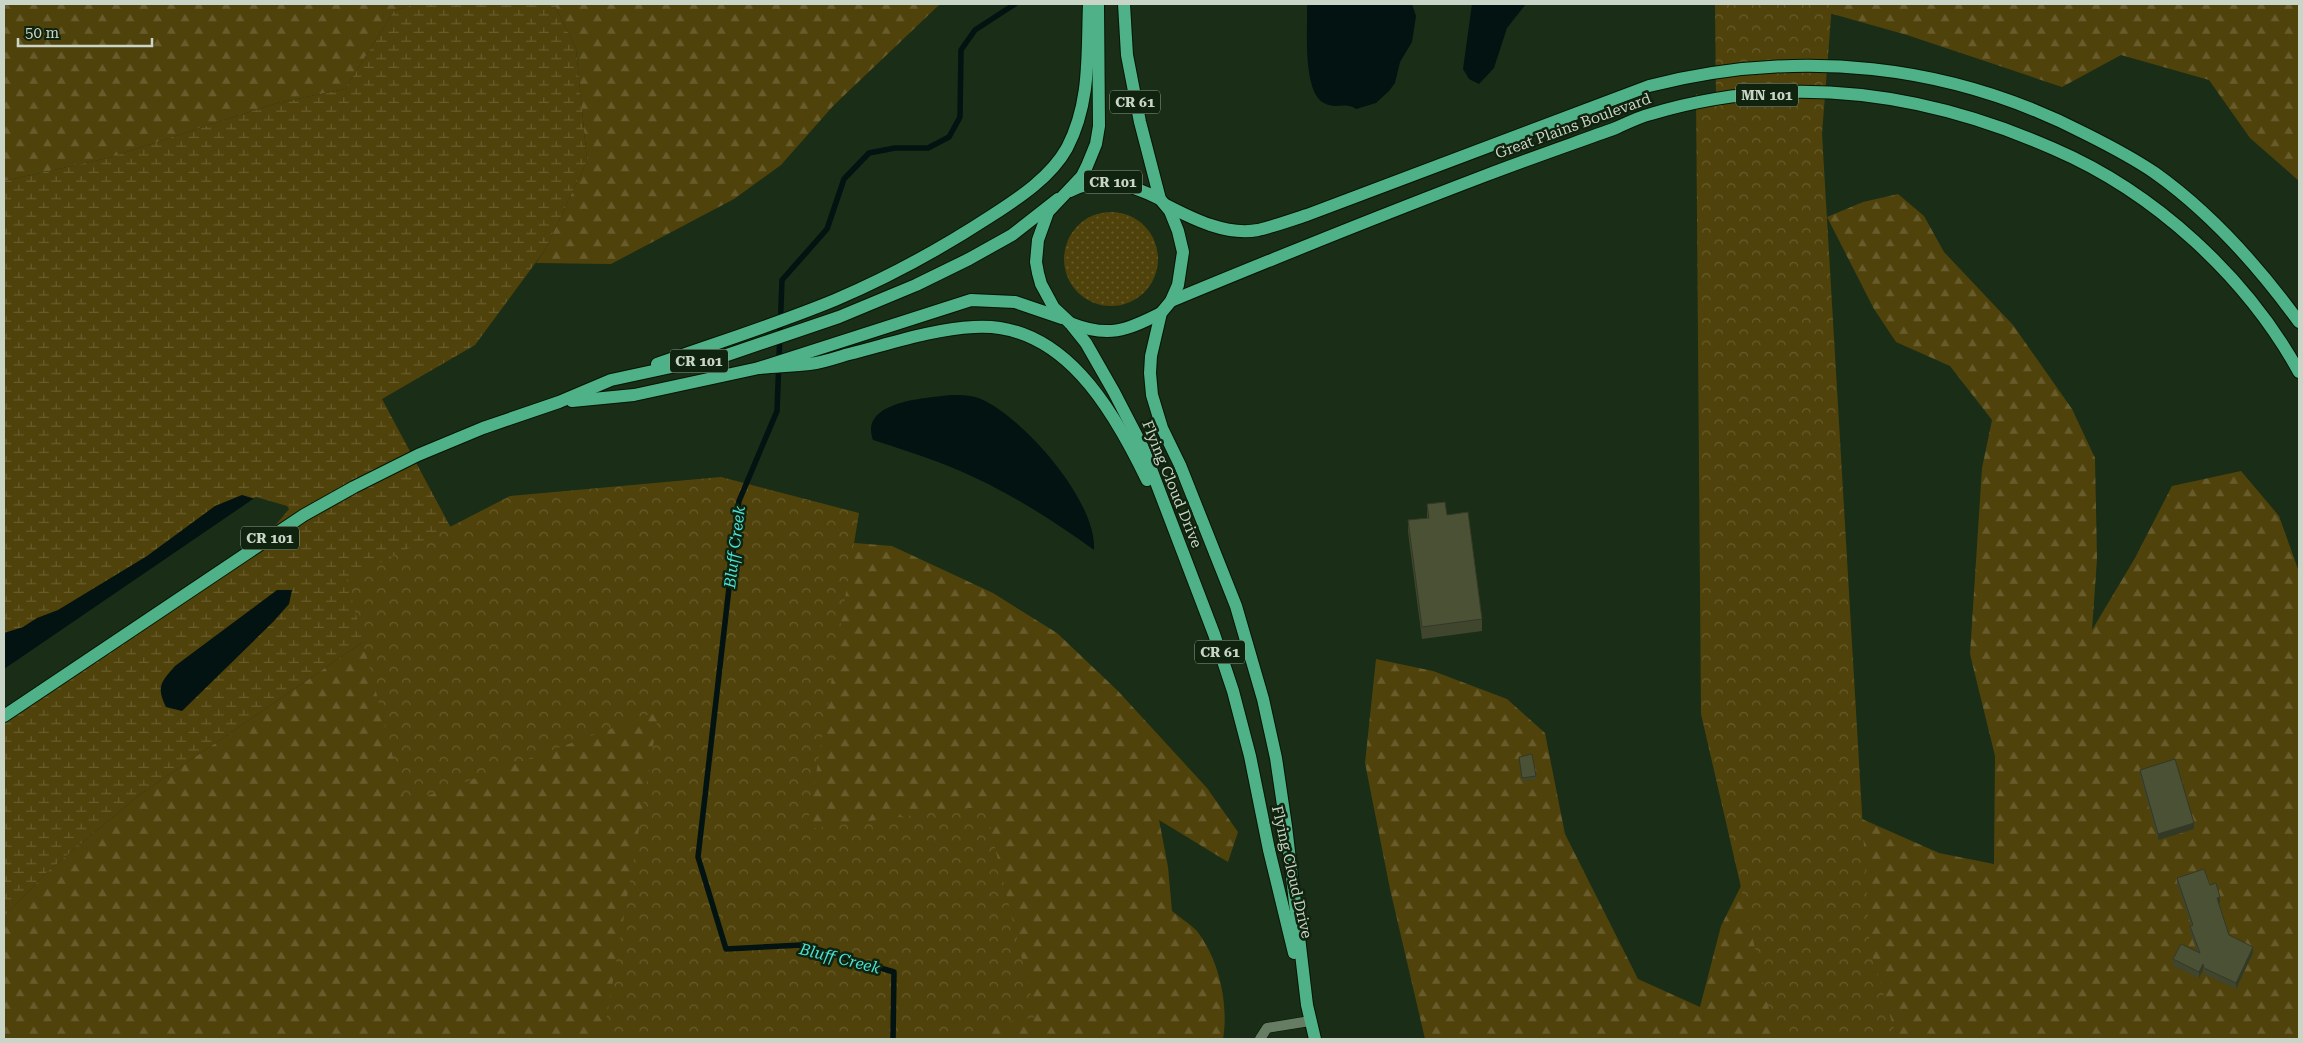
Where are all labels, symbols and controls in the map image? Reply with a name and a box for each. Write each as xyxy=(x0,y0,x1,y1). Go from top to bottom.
scale bar xyxy=(18,15,151,47)
text: 50 m xyxy=(25,24,60,42)
road number: MN 101 xyxy=(1736,84,1798,106)
street label: Great Plains Boulevard xyxy=(1493,89,1654,163)
road number: CR 61 xyxy=(1110,90,1160,114)
road number: CR 101 xyxy=(1084,170,1142,193)
road number: CR 101 xyxy=(670,350,728,372)
street label: Flying Cloud Drive xyxy=(1138,418,1206,550)
water label: Bluff Creek xyxy=(720,505,749,590)
road number: CR 101 xyxy=(241,526,299,550)
road number: CR 61 xyxy=(1195,640,1245,664)
street label: Flying Cloud Drive xyxy=(1268,804,1316,940)
water label: Bluff Creek xyxy=(797,939,883,978)

